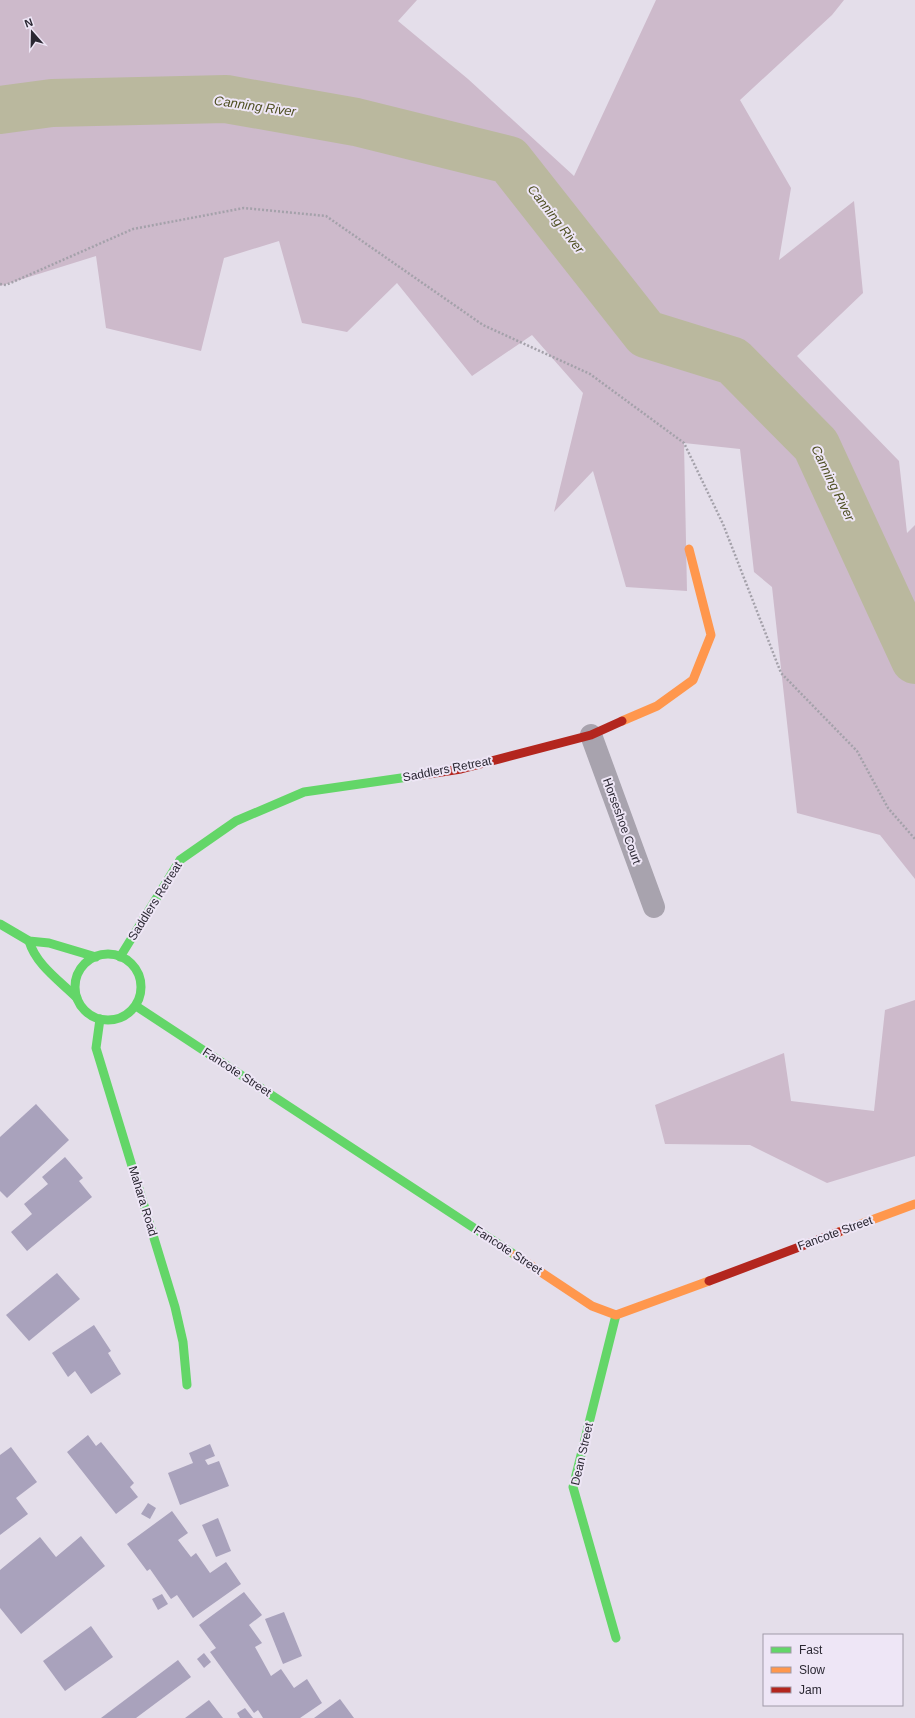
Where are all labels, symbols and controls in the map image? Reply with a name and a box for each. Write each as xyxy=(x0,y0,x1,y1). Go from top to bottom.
north arrow xyxy=(12,12,52,52)
text: N xyxy=(23,16,34,30)
water label: Canning River xyxy=(213,93,297,119)
water label: Canning River xyxy=(525,182,588,257)
water label: Canning River xyxy=(808,443,858,524)
street label: Saddlers Retreat xyxy=(401,753,493,784)
street label: Horseshoe Court xyxy=(600,776,644,867)
street label: Saddlers Retreat xyxy=(125,859,185,943)
street label: Fancote Street xyxy=(200,1045,274,1100)
street label: Mahara Road xyxy=(126,1164,160,1238)
street label: Fancote Street xyxy=(796,1213,875,1253)
street label: Fancote Street xyxy=(471,1223,545,1278)
street label: Dean Street xyxy=(568,1421,596,1487)
legend xyxy=(763,1634,903,1706)
text: Fast xyxy=(799,1643,823,1657)
text: Slow xyxy=(799,1663,825,1677)
text: Jam xyxy=(799,1683,822,1697)

